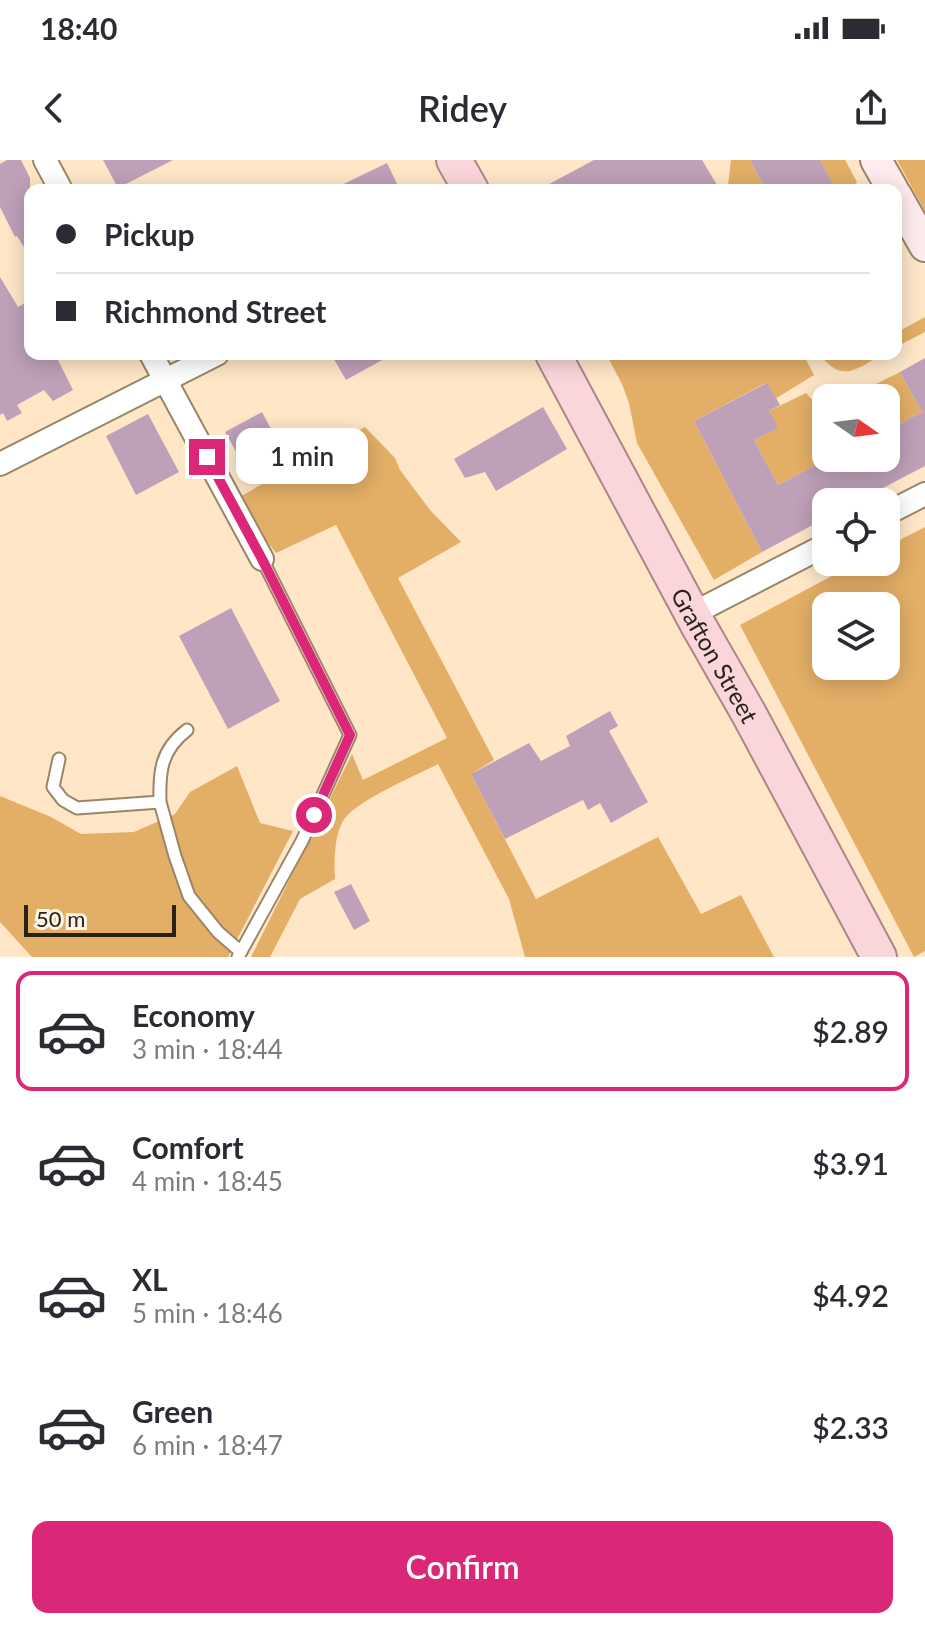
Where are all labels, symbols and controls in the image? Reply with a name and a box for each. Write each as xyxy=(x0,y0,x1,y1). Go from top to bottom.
text: 18:40 xyxy=(40,10,117,46)
icon: back xyxy=(32,86,76,130)
text: Ridey xyxy=(418,86,507,130)
icon: share xyxy=(849,86,893,130)
text: Pickup xyxy=(104,216,195,252)
text: Richmond Street xyxy=(104,293,326,329)
north arrow xyxy=(812,384,900,472)
map controls xyxy=(812,384,900,680)
callout: 1 min xyxy=(235,429,367,485)
route end xyxy=(189,439,225,475)
text: 1 min xyxy=(270,440,334,472)
button: locate xyxy=(812,488,900,576)
street label: Grafton Street xyxy=(666,582,765,728)
button: layers xyxy=(812,592,900,680)
route start xyxy=(296,797,332,833)
scale bar xyxy=(24,901,176,937)
text: 50 m xyxy=(36,905,85,932)
icon: car xyxy=(36,995,108,1067)
text: Economy xyxy=(132,997,255,1033)
text: $2.89 xyxy=(812,1013,889,1049)
text: 3 min · 18:44 xyxy=(132,1033,283,1065)
icon: car xyxy=(36,1127,108,1199)
text: Comfort xyxy=(132,1129,244,1165)
text: $3.91 xyxy=(812,1145,889,1181)
text: 4 min · 18:45 xyxy=(132,1165,283,1197)
icon: car xyxy=(36,1259,108,1331)
text: XL xyxy=(132,1261,168,1297)
text: $4.92 xyxy=(812,1277,889,1313)
text: 5 min · 18:46 xyxy=(132,1297,283,1329)
icon: car xyxy=(36,1391,108,1463)
text: Green xyxy=(132,1393,213,1429)
text: $2.33 xyxy=(812,1409,889,1445)
text: 6 min · 18:47 xyxy=(132,1429,283,1461)
button: Confirm xyxy=(32,1521,893,1613)

